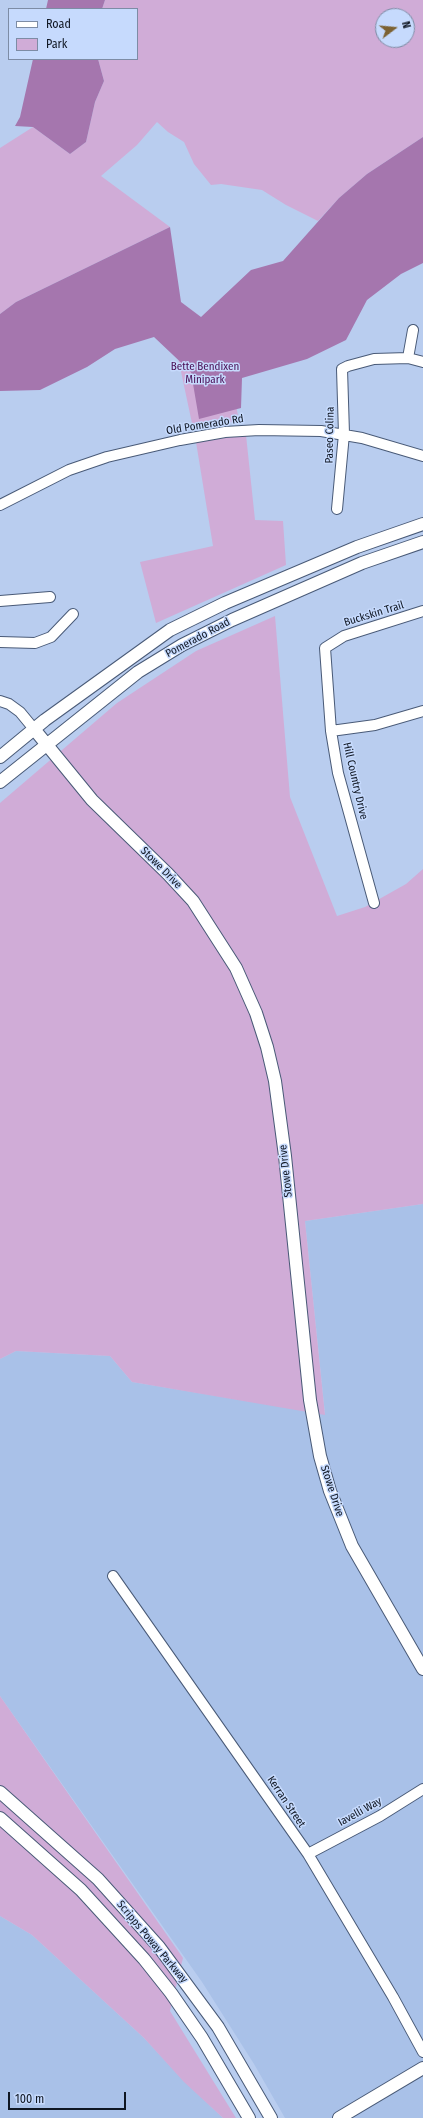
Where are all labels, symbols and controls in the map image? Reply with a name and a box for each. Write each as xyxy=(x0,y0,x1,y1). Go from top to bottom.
legend xyxy=(8,8,138,60)
north arrow xyxy=(375,8,415,48)
text: Road xyxy=(46,17,71,31)
text: N xyxy=(399,20,413,30)
text: Park xyxy=(46,37,67,51)
park label: Bette Bendixen Minipark xyxy=(171,360,239,386)
street label: Paseo Colina xyxy=(323,406,337,464)
street label: Old Pomerado Rd xyxy=(165,412,245,438)
street label: Buckskin Trail xyxy=(342,599,406,629)
street label: Pomerado Road xyxy=(164,615,232,661)
street label: Hill Country Drive xyxy=(340,741,370,821)
street label: Stowe Drive xyxy=(138,845,184,891)
street label: Stowe Drive xyxy=(277,1144,295,1198)
street label: Stowe Drive xyxy=(318,1464,346,1518)
street label: Kerran Street xyxy=(264,1774,308,1830)
street label: Iavelli Way xyxy=(336,1795,384,1829)
street label: Scripps Poway Parkway xyxy=(114,1898,190,1986)
scale bar xyxy=(10,2084,128,2110)
text: 100 m xyxy=(15,2092,44,2106)

